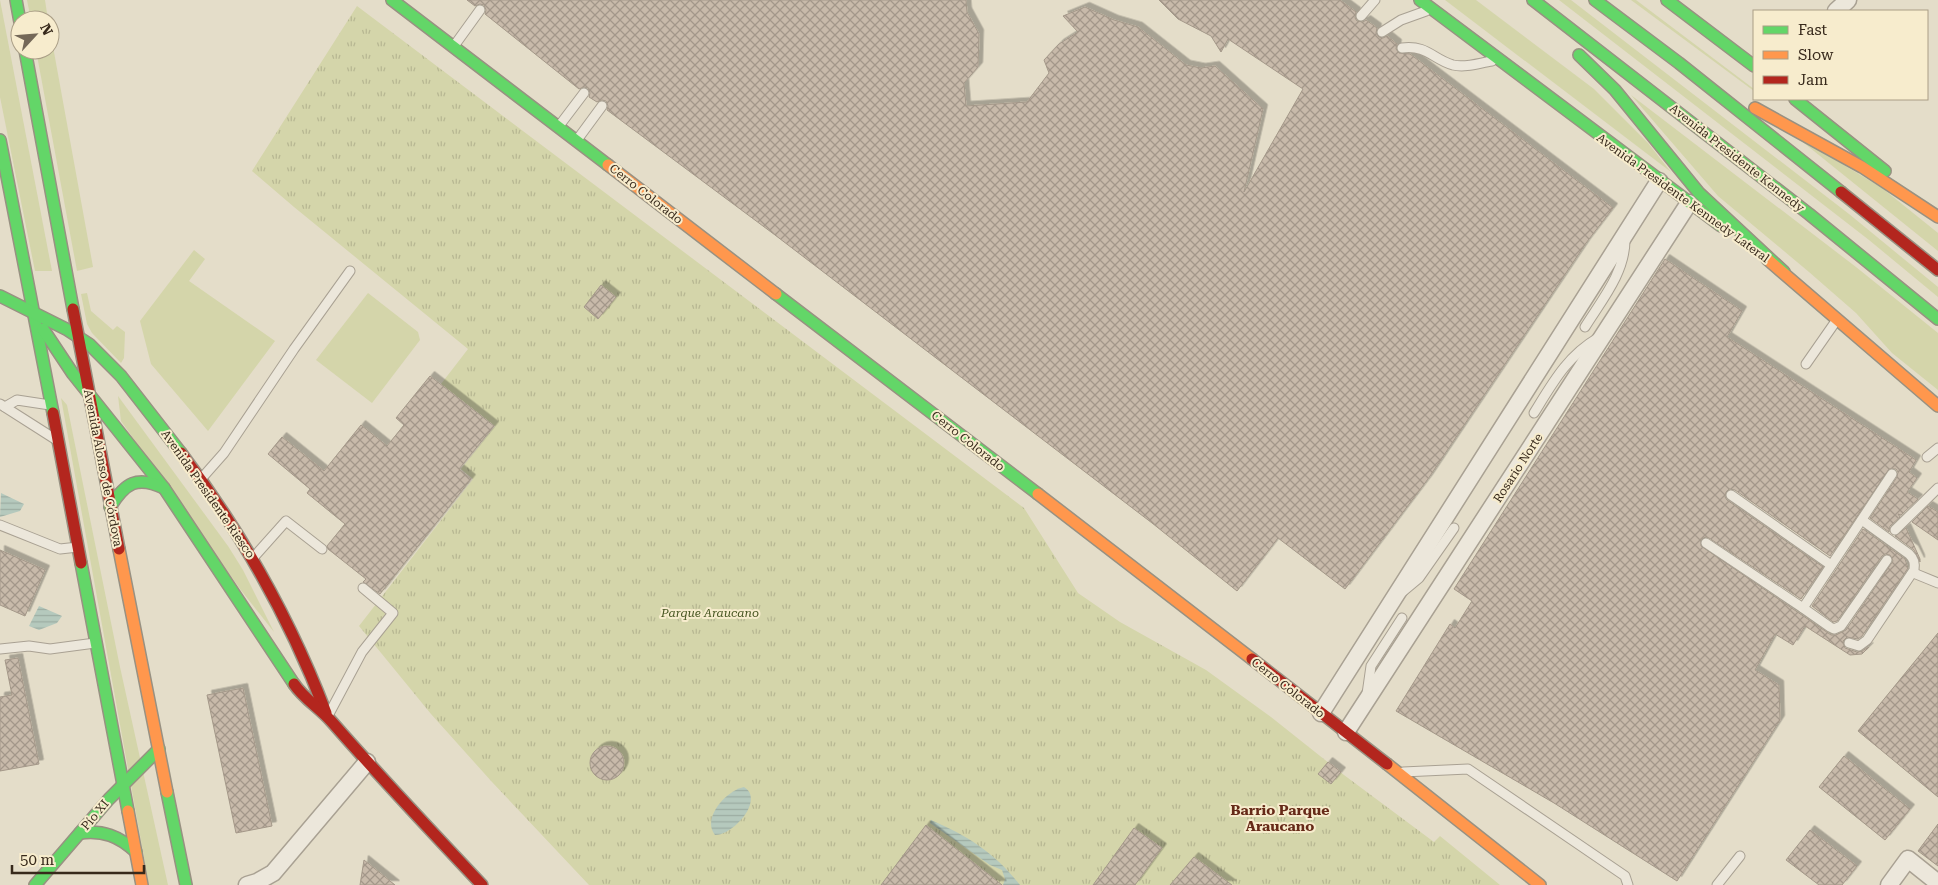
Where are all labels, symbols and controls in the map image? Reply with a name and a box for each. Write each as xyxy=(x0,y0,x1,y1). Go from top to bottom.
north arrow xyxy=(10,10,60,60)
legend xyxy=(1753,10,1928,100)
text: N xyxy=(37,21,56,38)
text: Fast xyxy=(1798,21,1828,39)
text: Slow xyxy=(1798,46,1834,64)
text: Jam xyxy=(1798,71,1828,89)
street label: Avenida Presidente Kennedy xyxy=(1667,101,1808,215)
street label: Avenida Presidente Kennedy Lateral xyxy=(1594,131,1772,265)
street label: Cerro Colorado xyxy=(607,161,685,227)
street label: Avenida Alonso de Córdova xyxy=(81,388,125,548)
street label: Cerro Colorado xyxy=(929,408,1007,474)
street label: Avenida Presidente Riesco xyxy=(158,427,258,561)
street label: Rosario Norte xyxy=(1490,430,1546,505)
park label: Parque Araucano xyxy=(660,606,759,620)
street label: Cerro Colorado xyxy=(1249,655,1327,721)
street label: Pío XI xyxy=(78,797,112,833)
district label: Barrio Parque Araucano xyxy=(1231,802,1329,834)
scale bar xyxy=(12,842,145,874)
text: 50 m xyxy=(20,851,55,869)

